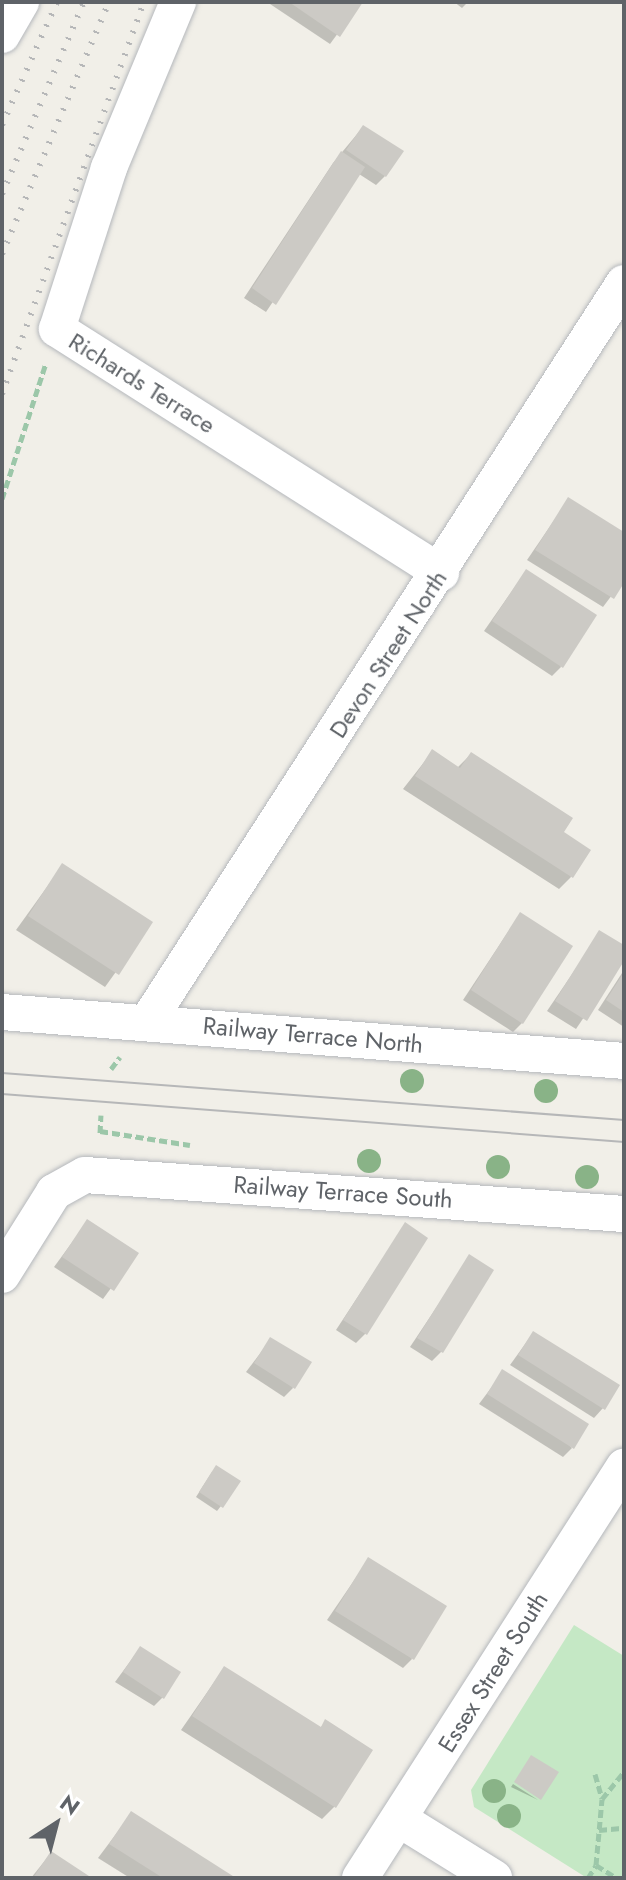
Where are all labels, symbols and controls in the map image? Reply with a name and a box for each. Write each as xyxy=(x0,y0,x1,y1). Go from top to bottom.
street label: Richards Terrace xyxy=(64,327,220,439)
street label: Devon Street North xyxy=(323,565,453,743)
street label: Railway Terrace North xyxy=(202,1011,424,1059)
street label: Railway Terrace South xyxy=(232,1170,454,1214)
street label: Essex Street South xyxy=(432,1587,554,1757)
north arrow xyxy=(16,1784,96,1864)
text: N xyxy=(54,1787,87,1823)

